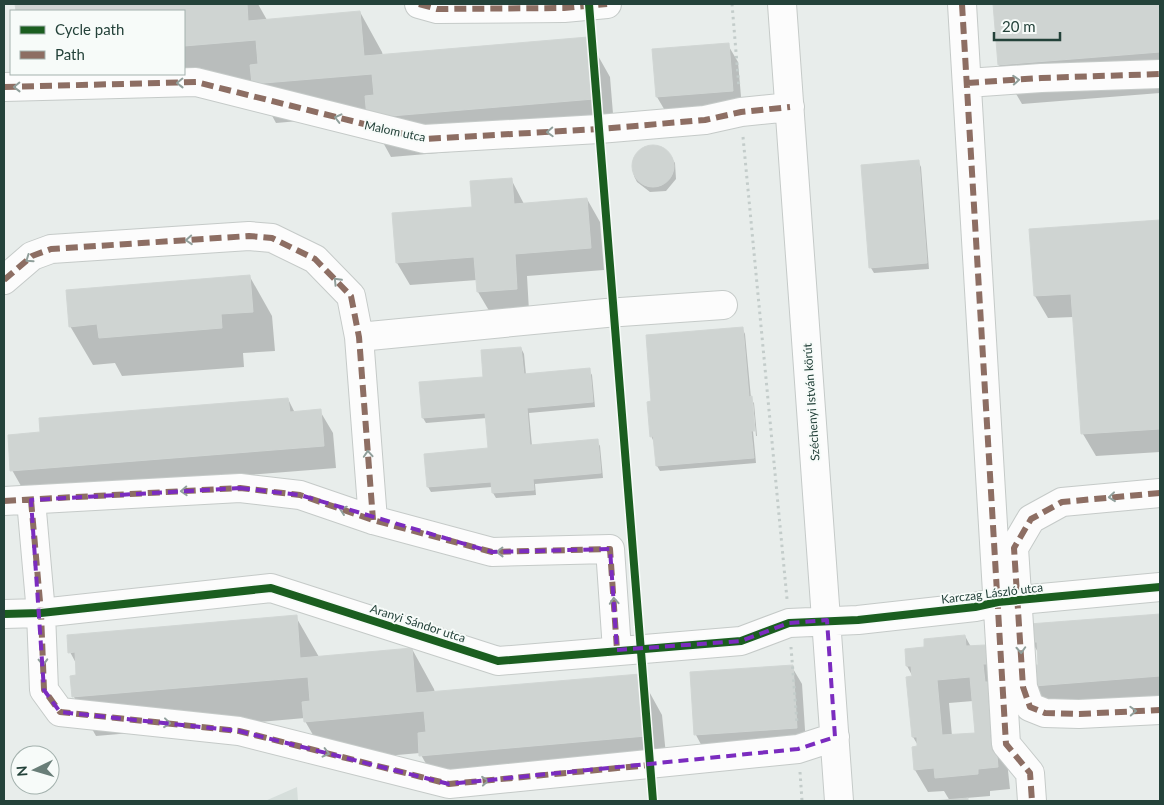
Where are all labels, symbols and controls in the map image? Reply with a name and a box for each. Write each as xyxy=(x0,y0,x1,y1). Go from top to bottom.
legend xyxy=(10,10,185,75)
scale bar xyxy=(994,10,1060,42)
text: 20 m xyxy=(1002,17,1036,35)
text: Cycle path xyxy=(55,20,124,38)
text: Path xyxy=(55,45,85,63)
one-way arrow xyxy=(1012,75,1020,86)
one-way arrow xyxy=(175,78,183,88)
one-way arrow xyxy=(13,81,21,92)
one-way arrow xyxy=(333,113,342,124)
street label: Malom utca xyxy=(363,117,427,145)
one-way arrow xyxy=(546,127,554,138)
one-way arrow xyxy=(184,234,192,245)
one-way arrow xyxy=(25,253,35,262)
one-way arrow xyxy=(334,278,343,287)
street label: Széchenyi István körút xyxy=(799,342,823,461)
one-way arrow xyxy=(362,450,373,458)
one-way arrow xyxy=(180,486,188,497)
one-way arrow xyxy=(1107,491,1115,502)
one-way arrow xyxy=(340,506,348,516)
one-way arrow xyxy=(496,547,504,557)
street label: Karczag László utca xyxy=(940,579,1044,607)
one-way arrow xyxy=(608,597,619,605)
street label: Aranyi Sándor utca xyxy=(368,600,468,646)
one-way arrow xyxy=(1015,646,1026,654)
one-way arrow xyxy=(38,658,48,666)
one-way arrow xyxy=(1129,706,1137,716)
one-way arrow xyxy=(163,717,171,728)
north arrow xyxy=(10,745,60,795)
one-way arrow xyxy=(322,747,331,758)
text: N xyxy=(13,765,30,777)
one-way arrow xyxy=(481,775,489,786)

